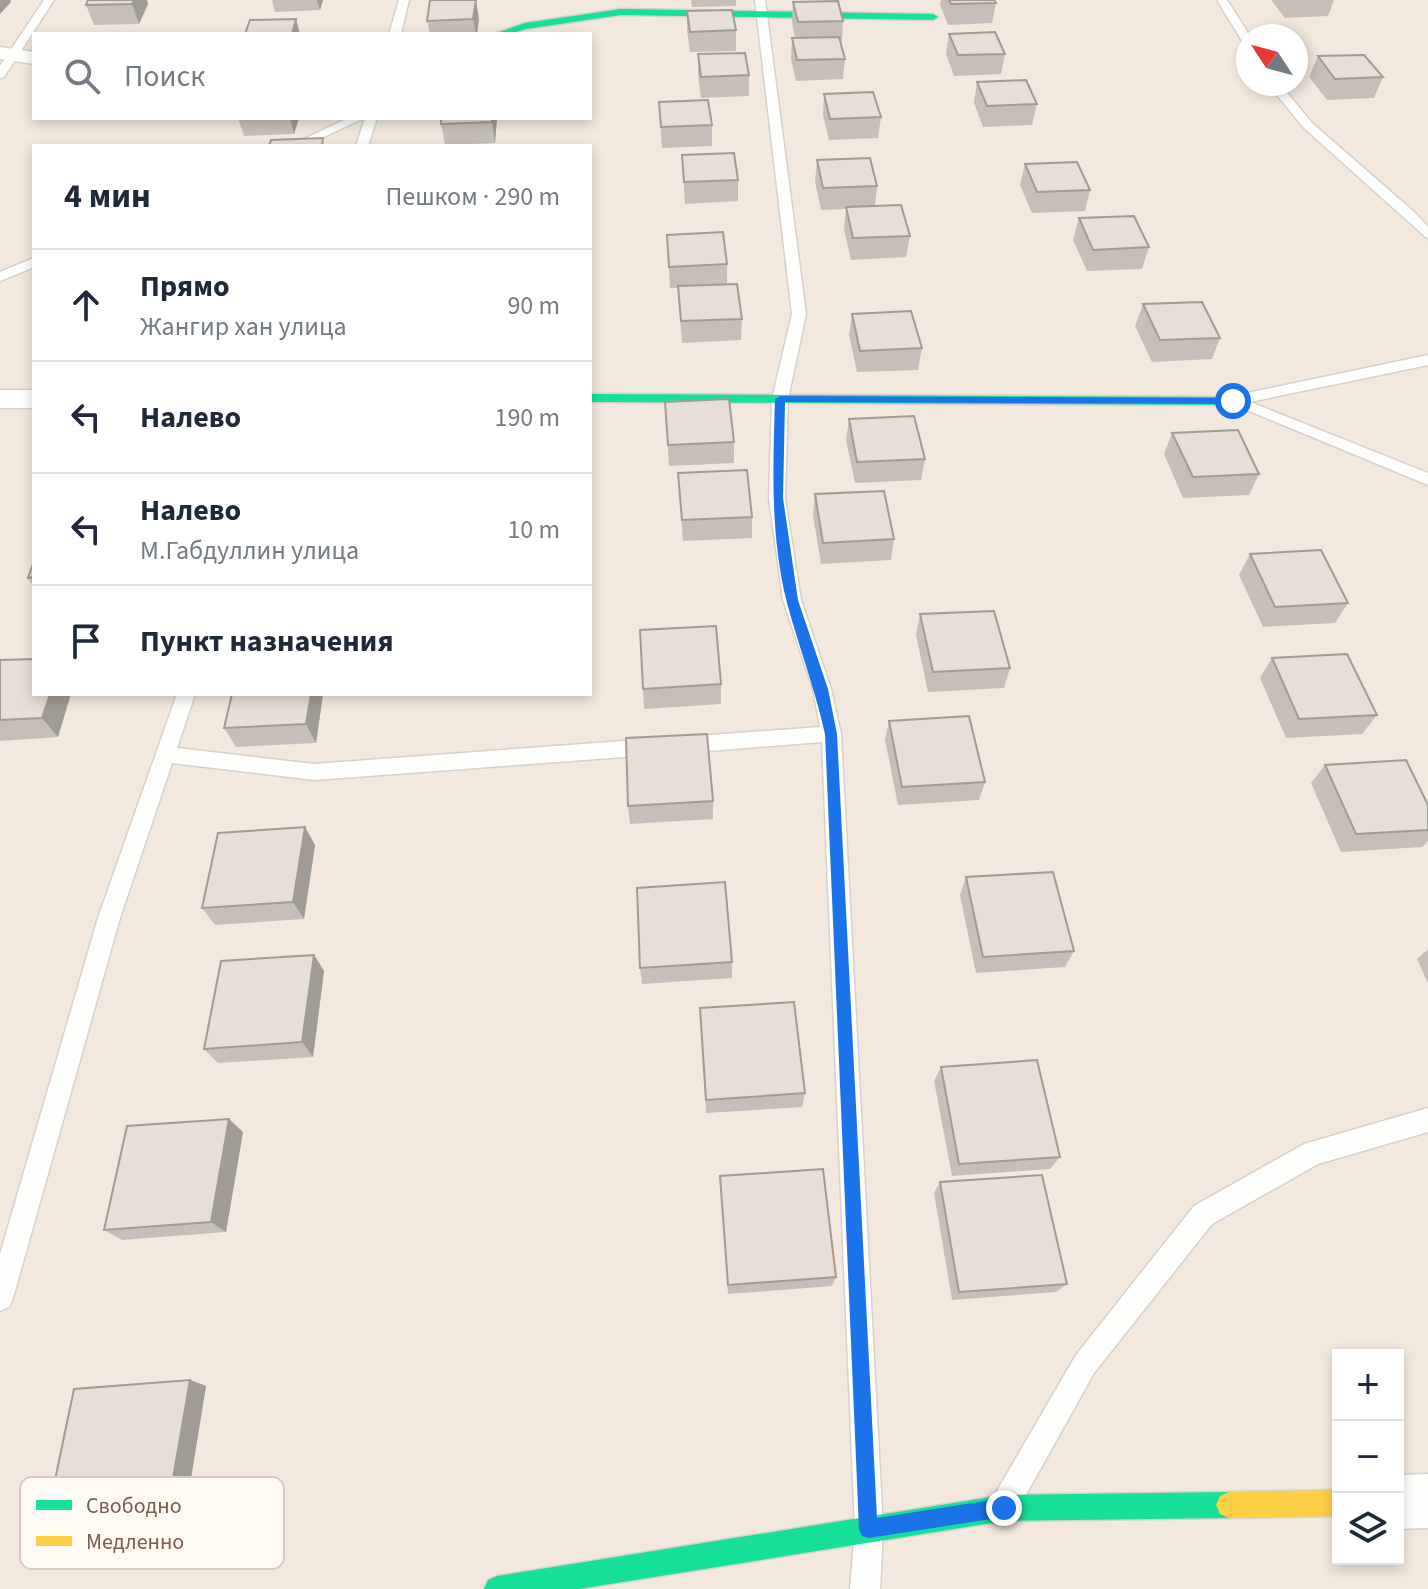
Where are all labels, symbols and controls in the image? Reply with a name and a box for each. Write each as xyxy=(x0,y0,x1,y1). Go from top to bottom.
north arrow xyxy=(1236,24,1308,96)
search box xyxy=(32,32,592,120)
icon: search xyxy=(60,54,104,98)
text: Поиск xyxy=(124,55,205,98)
text: 4 мин xyxy=(64,172,151,221)
text: Пешком · 290 m xyxy=(385,178,560,215)
text: Прямо xyxy=(140,265,230,308)
icon: ahead xyxy=(64,283,108,327)
text: 90 m xyxy=(507,287,560,324)
text: Жангир хан улица xyxy=(140,308,347,345)
route start xyxy=(1215,383,1251,419)
icon: left xyxy=(64,395,108,439)
text: Налево xyxy=(140,396,241,439)
text: 190 m xyxy=(494,399,560,436)
text: Налево xyxy=(140,489,241,532)
icon: left xyxy=(64,507,108,551)
text: 10 m xyxy=(507,511,560,548)
text: М.Габдуллин улица xyxy=(140,532,359,569)
icon: arrive xyxy=(64,619,108,663)
text: Пункт назначения xyxy=(140,620,394,663)
map controls xyxy=(1332,1349,1404,1565)
button: + xyxy=(1332,1349,1404,1421)
button: − xyxy=(1332,1421,1404,1493)
legend xyxy=(20,1477,284,1569)
text: Свободно xyxy=(86,1490,182,1522)
route end xyxy=(986,1490,1022,1526)
button: layers xyxy=(1332,1493,1404,1565)
text: Медленно xyxy=(86,1526,184,1558)

